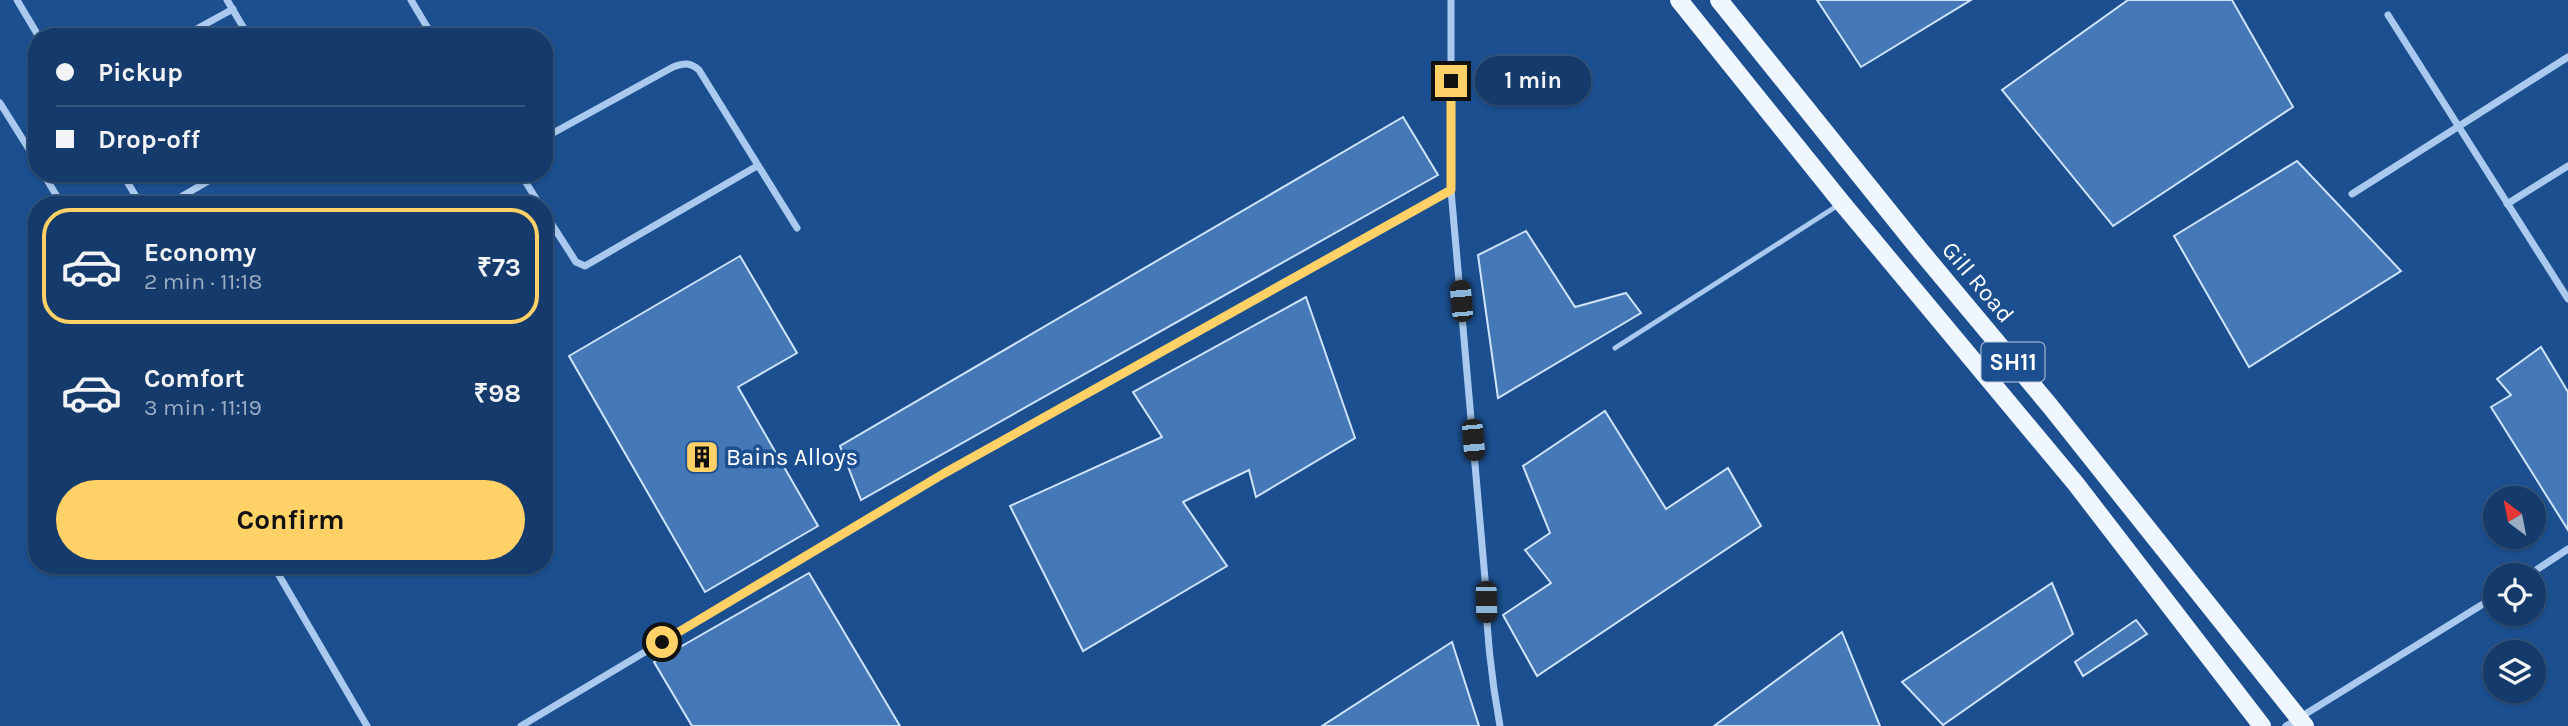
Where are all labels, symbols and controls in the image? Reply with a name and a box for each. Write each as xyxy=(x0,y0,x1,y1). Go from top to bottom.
callout: 1 min xyxy=(1476,56,1591,106)
text: Pickup xyxy=(98,57,183,88)
route end xyxy=(1435,65,1467,97)
text: 1 min xyxy=(1504,67,1562,94)
text: Drop-off xyxy=(98,124,200,155)
icon: car xyxy=(60,235,123,298)
street label: Gill Road xyxy=(1936,236,2020,328)
text: Economy xyxy=(144,237,256,268)
text: ₹73 xyxy=(477,252,521,283)
text: 2 min · 11:18 xyxy=(144,268,262,295)
car xyxy=(1449,279,1474,323)
road number: SH11 xyxy=(1982,342,2044,382)
icon: car xyxy=(60,361,123,424)
text: Comfort xyxy=(144,363,245,394)
text: ₹98 xyxy=(473,378,521,409)
text: 3 min · 11:19 xyxy=(144,394,262,421)
car xyxy=(1461,418,1486,462)
building icon: Bains Alloys xyxy=(683,438,721,476)
place label: Bains Alloys xyxy=(726,443,858,471)
button: Confirm xyxy=(56,480,525,560)
north arrow xyxy=(2483,486,2546,550)
map controls xyxy=(2483,486,2546,703)
button: locate xyxy=(2483,563,2546,626)
car xyxy=(1476,581,1497,623)
route start xyxy=(646,626,678,658)
button: layers xyxy=(2483,640,2546,703)

